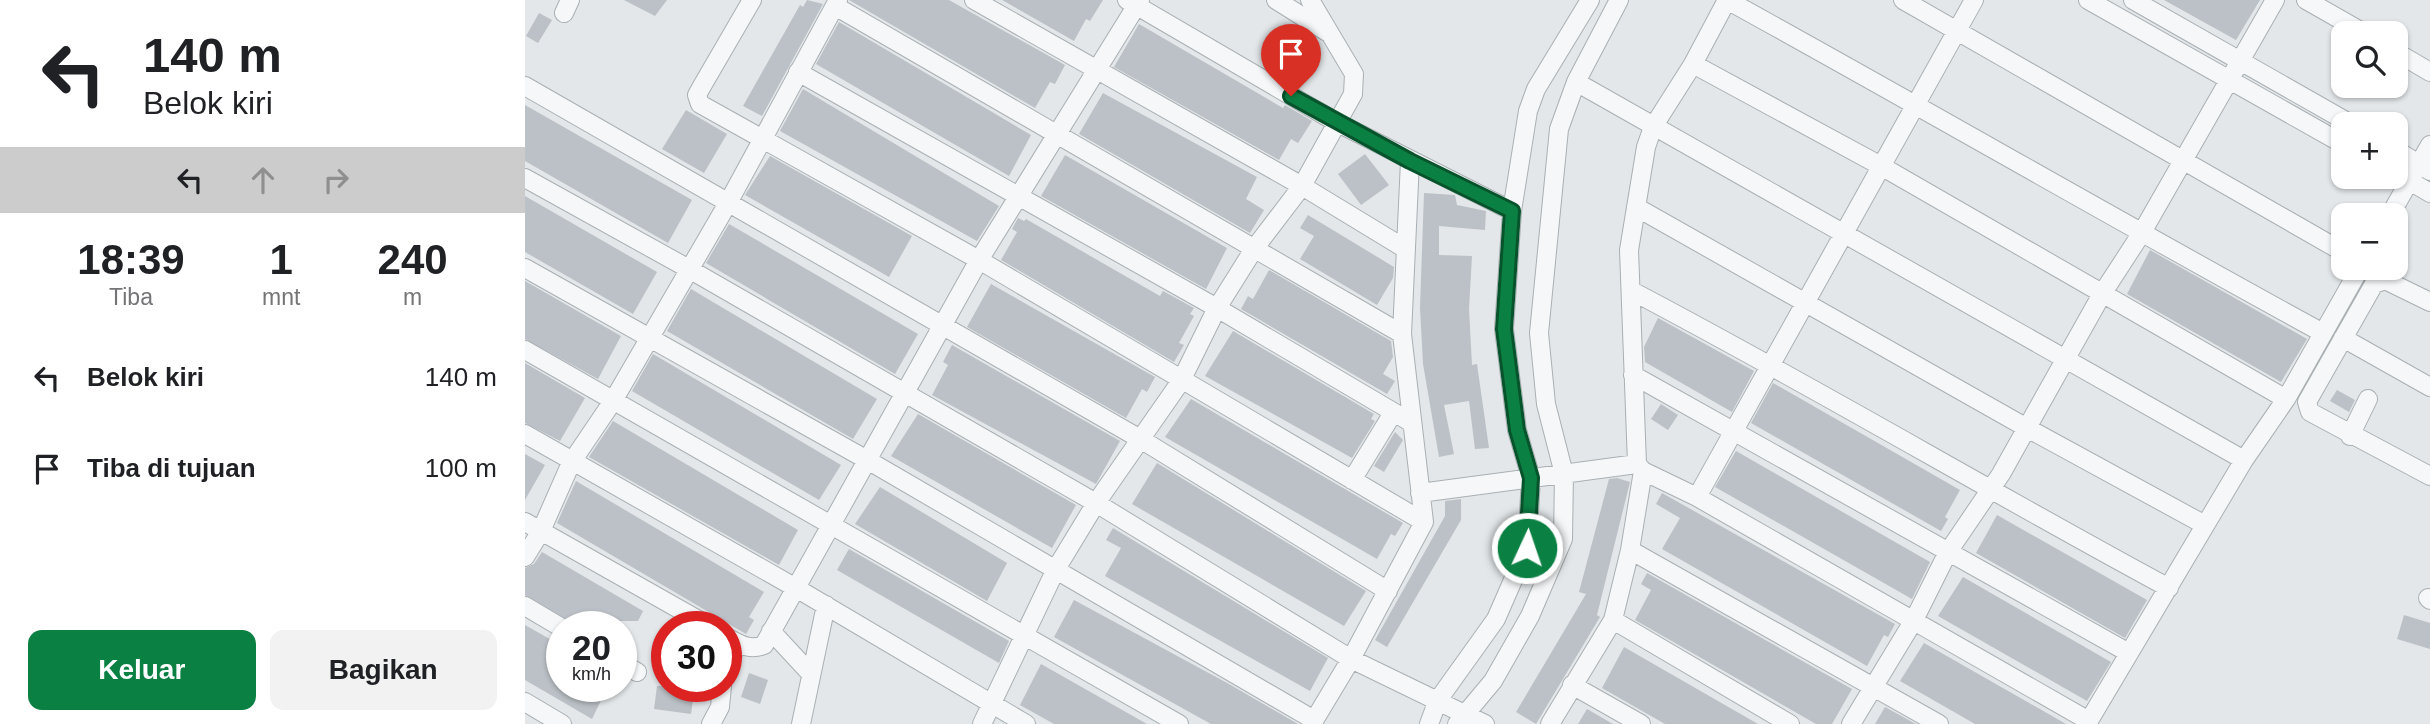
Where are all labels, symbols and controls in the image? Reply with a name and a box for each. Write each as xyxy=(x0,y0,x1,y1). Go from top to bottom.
map controls xyxy=(2331,21,2408,280)
button: search xyxy=(2331,21,2408,98)
pin xyxy=(1261,24,1321,96)
icon: left xyxy=(28,28,119,119)
text: 140 m xyxy=(143,28,282,82)
icon: arrive xyxy=(1272,35,1310,73)
text: Belok kiri xyxy=(143,85,273,121)
button: + xyxy=(2331,112,2408,189)
icon: left xyxy=(171,161,209,199)
icon: ahead xyxy=(244,161,282,199)
icon: right xyxy=(317,161,355,199)
button: − xyxy=(2331,203,2408,280)
text: 18:39 xyxy=(77,236,185,283)
text: 1 xyxy=(269,236,293,283)
text: 240 xyxy=(378,236,448,283)
text: Tiba xyxy=(109,284,153,310)
text: mnt xyxy=(262,284,300,310)
text: m xyxy=(403,284,422,310)
icon: left xyxy=(28,359,66,397)
text: Belok kiri xyxy=(87,362,204,392)
text: 140 m xyxy=(425,362,497,392)
icon: arrive xyxy=(28,450,66,488)
text: Tiba di tujuan xyxy=(87,453,256,483)
text: 100 m xyxy=(425,453,497,483)
position arrow xyxy=(1490,511,1564,585)
speed limit sign: 30 xyxy=(651,611,742,702)
text: 20 xyxy=(572,628,611,667)
button: Keluar xyxy=(28,630,256,710)
button: Bagikan xyxy=(270,630,497,710)
text: km/h xyxy=(572,664,611,684)

